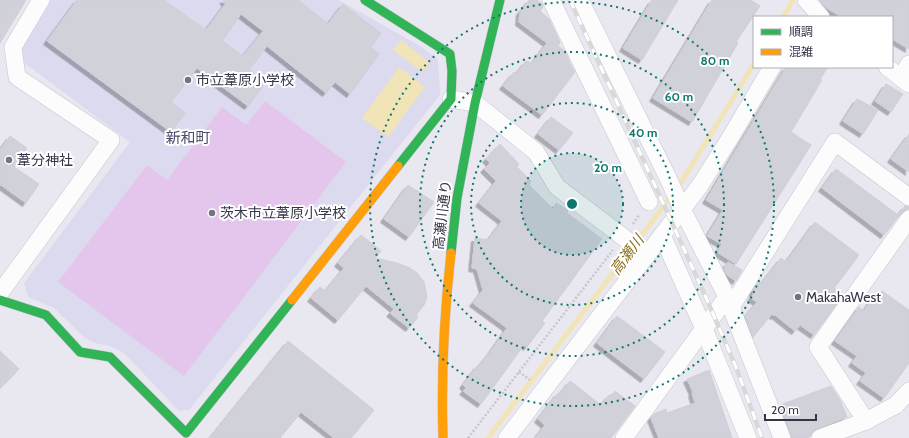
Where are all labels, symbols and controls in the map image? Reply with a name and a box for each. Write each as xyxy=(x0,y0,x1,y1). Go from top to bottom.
legend xyxy=(753,16,893,68)
text: 順調 xyxy=(789,24,813,39)
text: 混雑 xyxy=(789,44,813,59)
text: 80 m xyxy=(701,53,729,68)
place label: 市立葦原小学校 xyxy=(196,71,294,89)
marker: 市立葦原小学校 xyxy=(183,75,193,85)
text: 60 m xyxy=(665,89,693,104)
text: 40 m xyxy=(628,125,658,140)
district label: 新和町 xyxy=(165,129,211,147)
place label: 葦分神社 xyxy=(17,151,73,169)
marker: 葦分神社 xyxy=(4,155,14,165)
text: 20 m xyxy=(594,160,622,175)
street label: 高瀬川通り xyxy=(429,179,455,251)
centre of rings xyxy=(565,197,579,211)
place label: 茨木市立葦原小学校 xyxy=(220,204,346,222)
marker: 茨木市立葦原小学校 xyxy=(207,208,217,218)
water label: 高瀬川 xyxy=(606,230,649,278)
place label: MakahaWest xyxy=(806,288,881,306)
marker: MakahaWest xyxy=(793,292,803,302)
scale bar xyxy=(765,396,816,422)
text: 20 m xyxy=(771,402,799,417)

